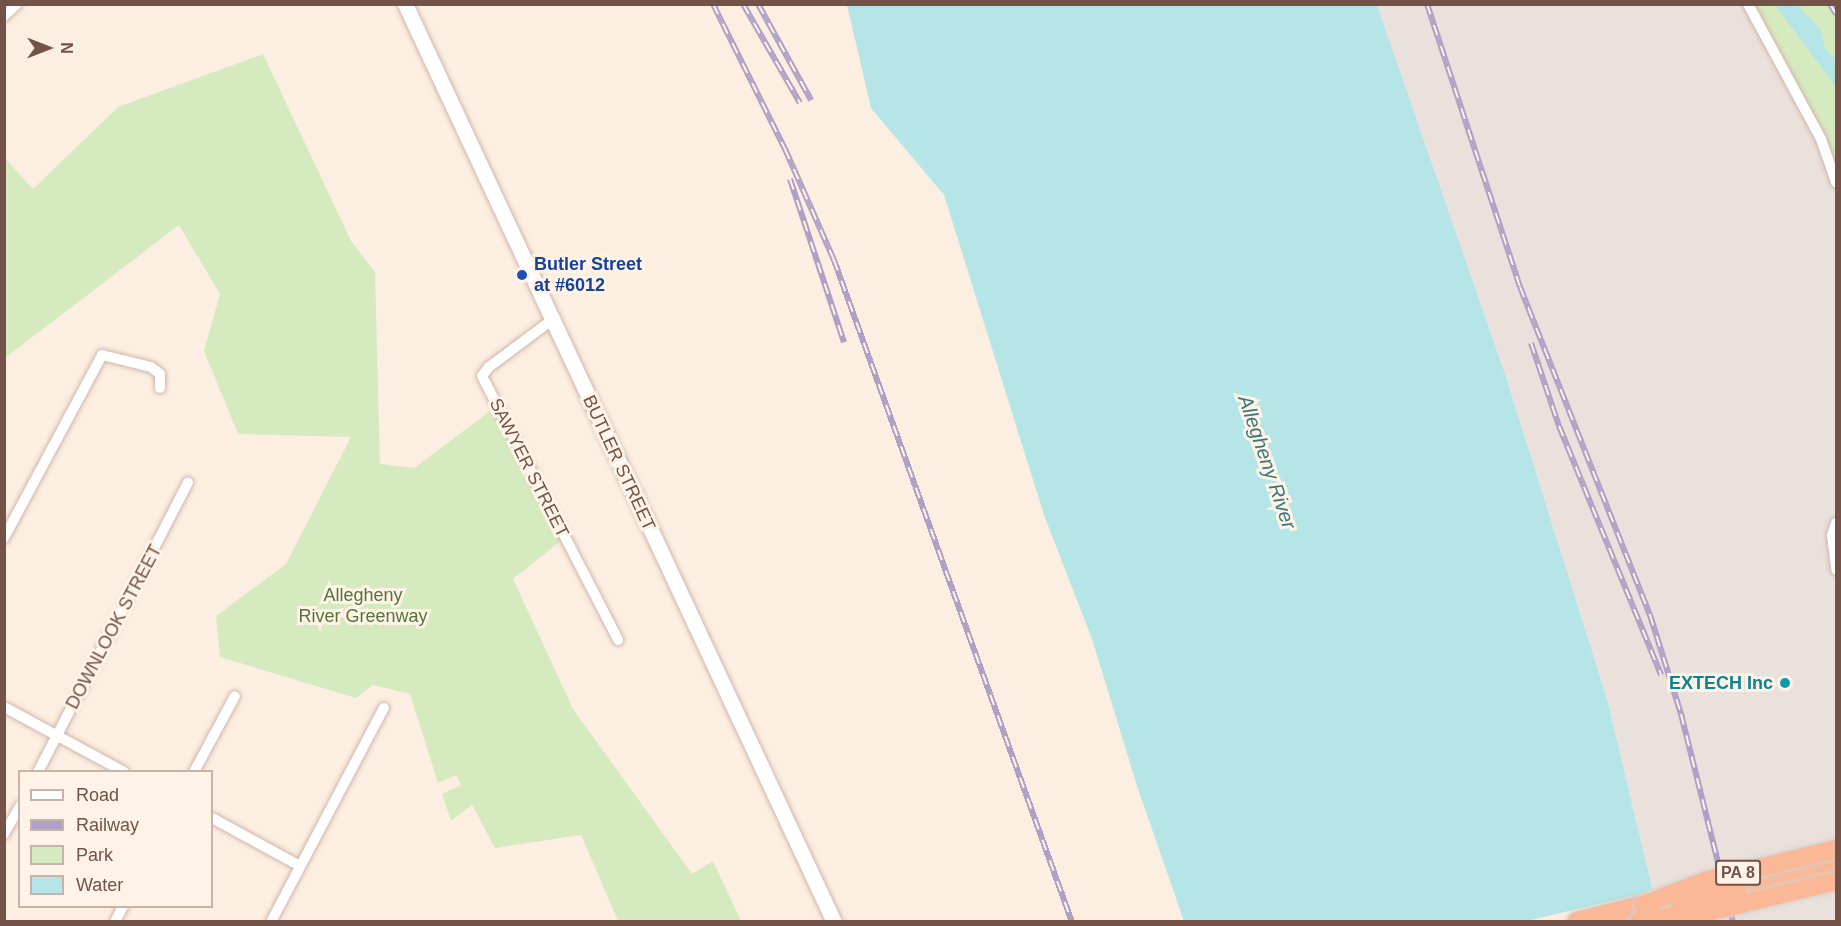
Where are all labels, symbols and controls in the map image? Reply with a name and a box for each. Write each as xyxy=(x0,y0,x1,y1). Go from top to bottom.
north arrow xyxy=(18,18,78,78)
text: N xyxy=(58,42,75,54)
place label: Butler Street at #6012 xyxy=(534,254,642,296)
marker: Butler Street at #6012 xyxy=(515,268,529,282)
street label: BUTLER STREET xyxy=(578,392,660,534)
water label: Allegheny River xyxy=(1233,392,1301,532)
street label: SAWYER STREET xyxy=(485,395,573,541)
street label: DOWNLOOK STREET xyxy=(62,541,166,713)
park label: Allegheny River Greenway xyxy=(298,585,428,628)
place label: EXTECH Inc xyxy=(1669,672,1773,694)
marker: EXTECH Inc xyxy=(1778,676,1792,690)
legend xyxy=(18,770,213,908)
text: Road xyxy=(76,785,119,805)
text: Railway xyxy=(76,815,139,835)
text: Park xyxy=(76,845,113,865)
road number: PA 8 xyxy=(1714,860,1762,886)
text: Water xyxy=(76,875,123,895)

